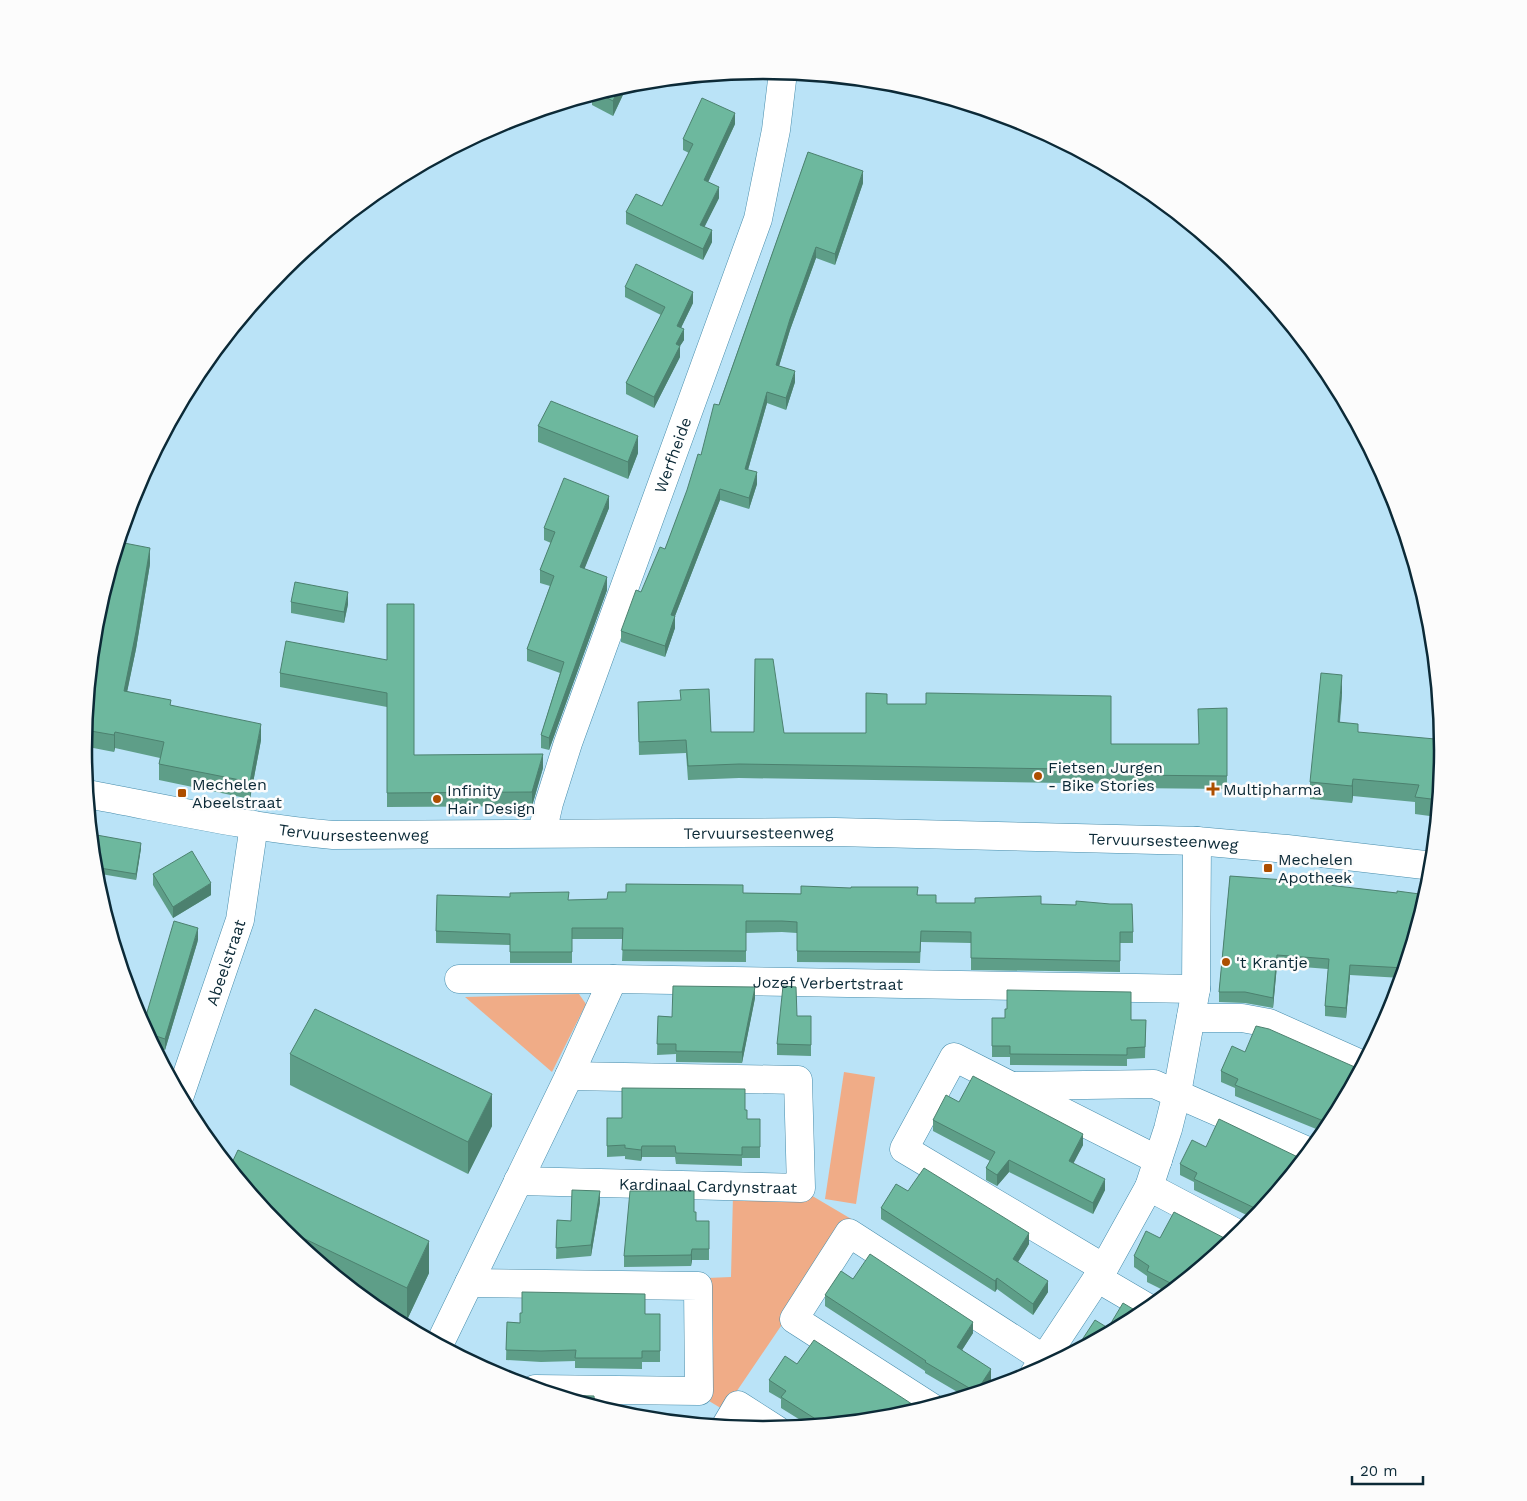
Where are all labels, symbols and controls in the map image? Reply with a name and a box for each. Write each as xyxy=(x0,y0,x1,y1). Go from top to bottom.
street label: Werfheide xyxy=(650,415,695,496)
place label: Fietsen Jurgen - Bike Stories xyxy=(1048,758,1163,795)
marker: Fietsen Jurgen - Bike Stories xyxy=(1032,770,1044,782)
place label: Mechelen Abeelstraat xyxy=(192,775,282,812)
place label: Multipharma xyxy=(1223,780,1322,799)
place label: Infinity Hair Design xyxy=(447,781,535,818)
marker: Multipharma xyxy=(1207,783,1219,795)
marker: Mechelen Abeelstraat xyxy=(176,787,188,799)
marker: Infinity Hair Design xyxy=(431,793,443,805)
street label: Tervuursesteenweg xyxy=(278,820,429,845)
street label: Tervuursesteenweg xyxy=(683,823,834,843)
street label: Tervuursesteenweg xyxy=(1088,829,1239,855)
place label: Mechelen Apotheek xyxy=(1278,850,1353,887)
marker: Mechelen Apotheek xyxy=(1262,862,1274,874)
street label: Abeelstraat xyxy=(202,917,250,1008)
place label: 't Krantje xyxy=(1236,953,1308,972)
marker: 't Krantje xyxy=(1220,956,1232,968)
street label: Jozef Verbertstraat xyxy=(753,972,903,994)
street label: Kardinaal Cardynstraat xyxy=(619,1174,798,1198)
scale bar xyxy=(1352,1454,1423,1486)
text: 20 m xyxy=(1360,1462,1398,1480)

